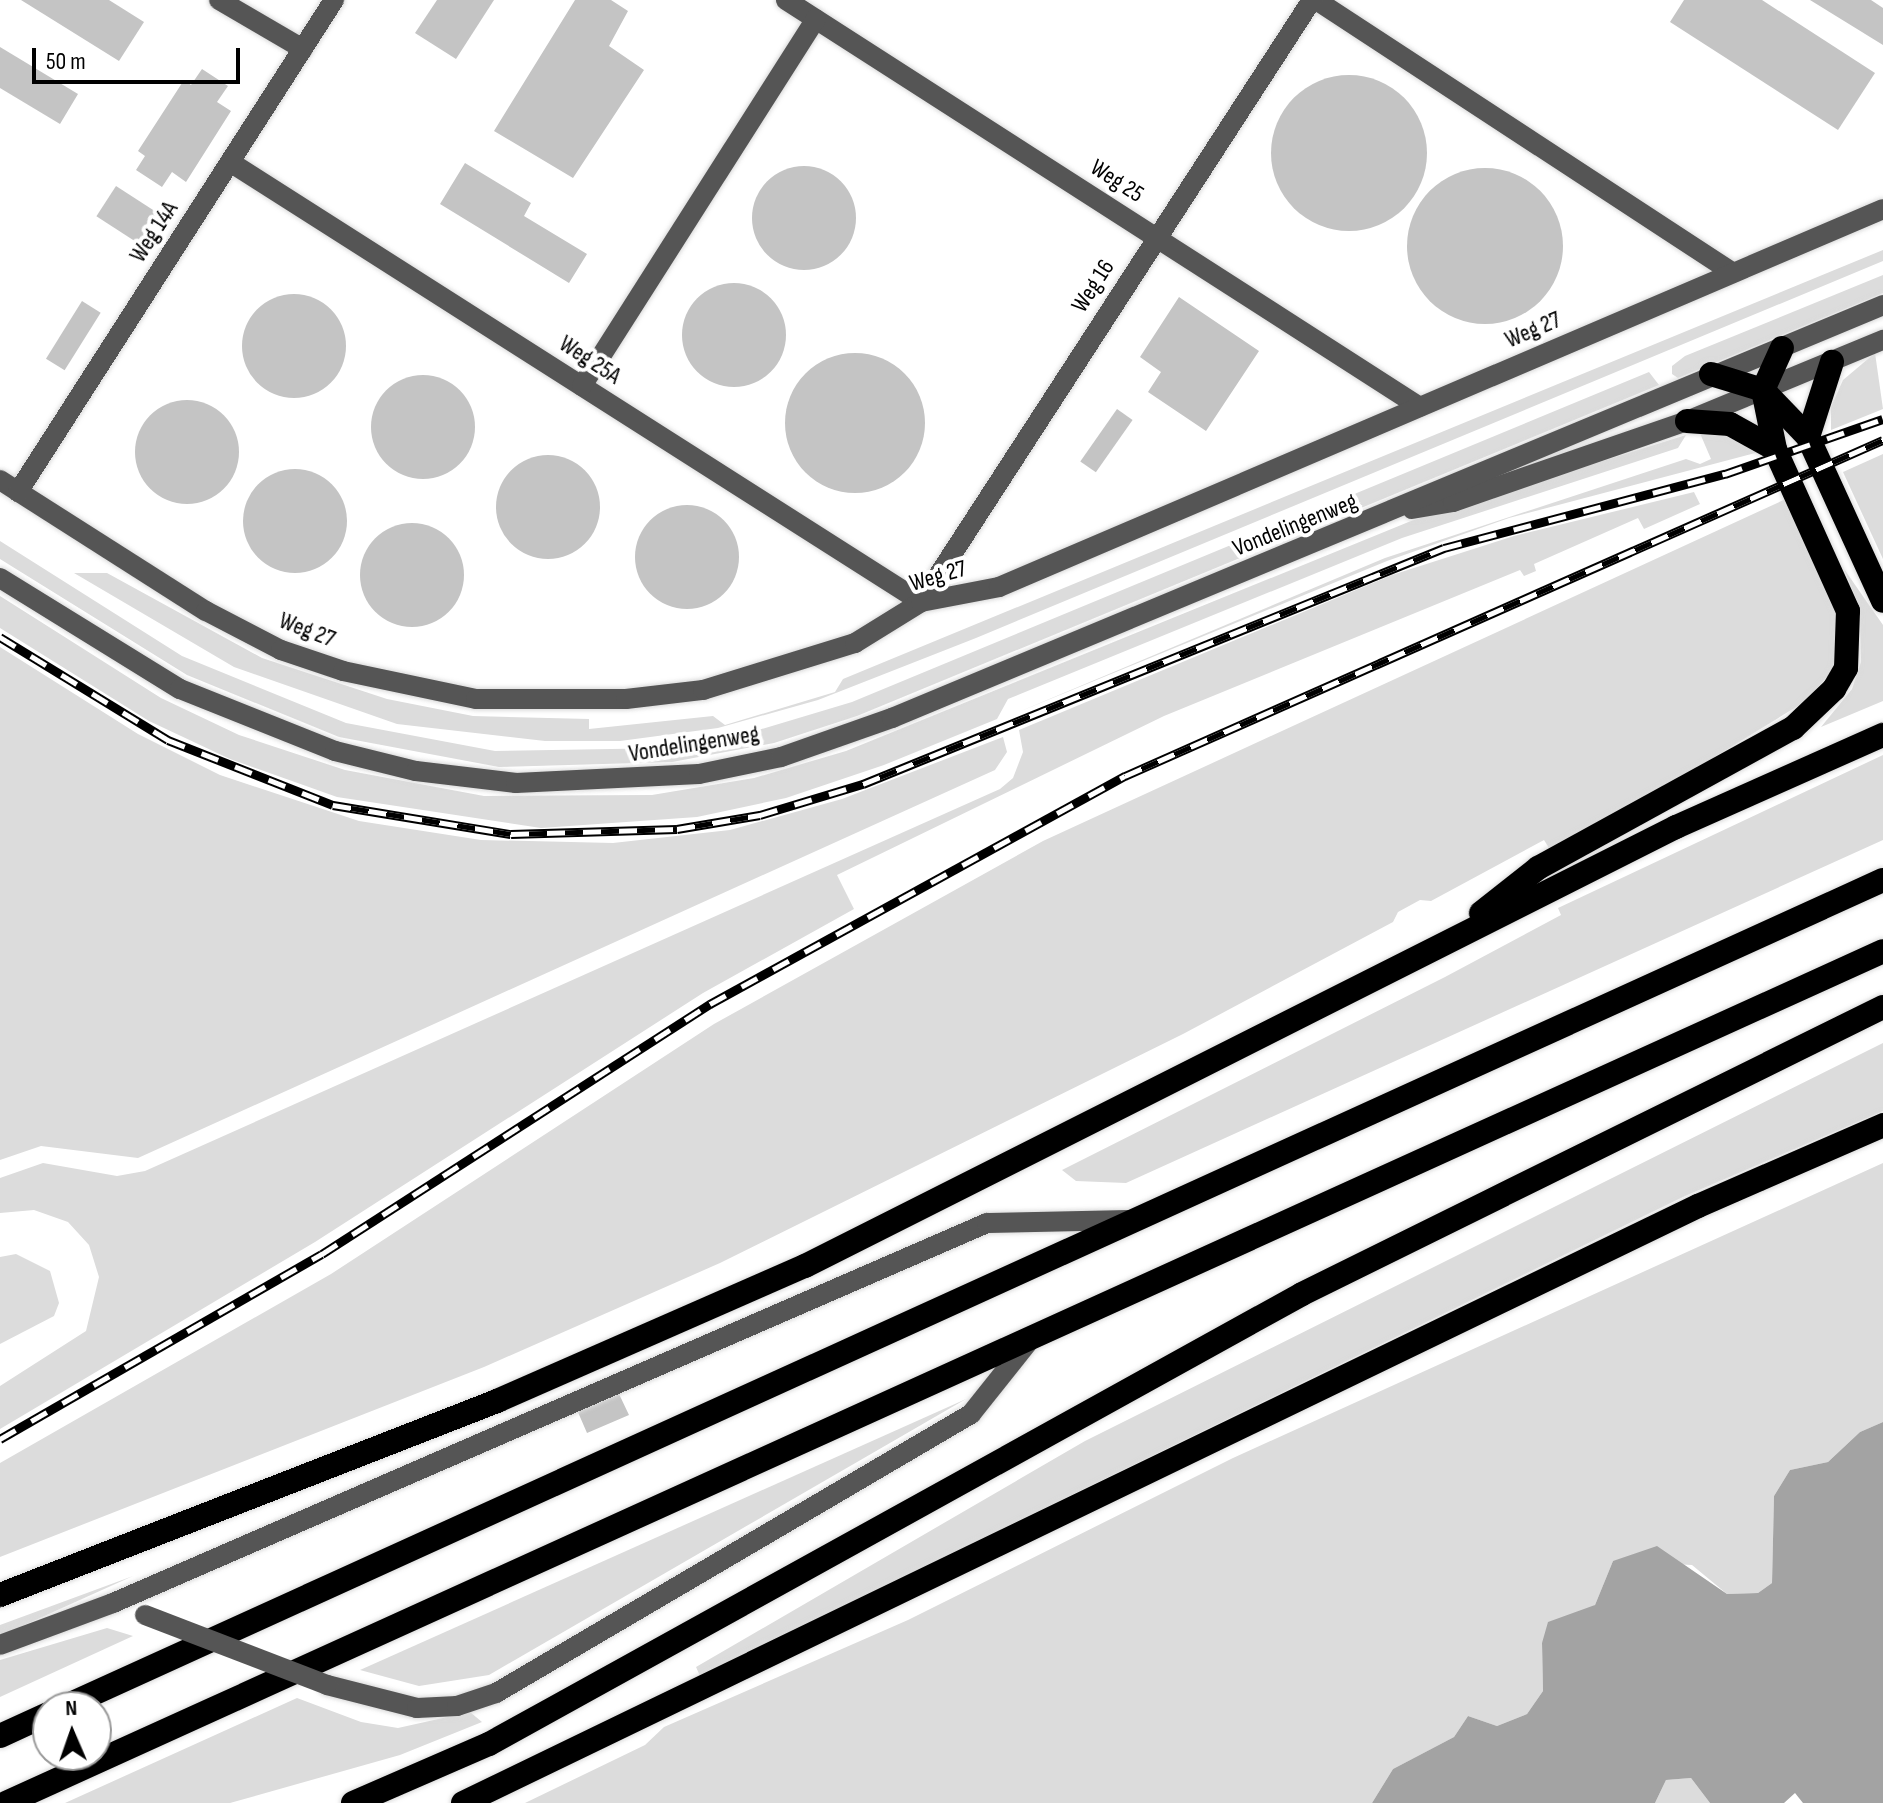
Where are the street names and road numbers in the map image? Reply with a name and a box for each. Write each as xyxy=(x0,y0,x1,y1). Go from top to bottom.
street label: Weg 25 xyxy=(1085,153,1149,209)
street label: Weg 14A xyxy=(124,196,184,268)
street label: Weg 16 xyxy=(1065,254,1121,318)
street label: Weg 27 xyxy=(1501,305,1565,355)
street label: Weg 25A xyxy=(554,329,626,391)
street label: Vondelingenweg xyxy=(1229,487,1361,563)
street label: Weg 27 xyxy=(906,554,970,598)
street label: Weg 27 xyxy=(275,606,339,654)
street label: Vondelingenweg xyxy=(627,719,761,769)

